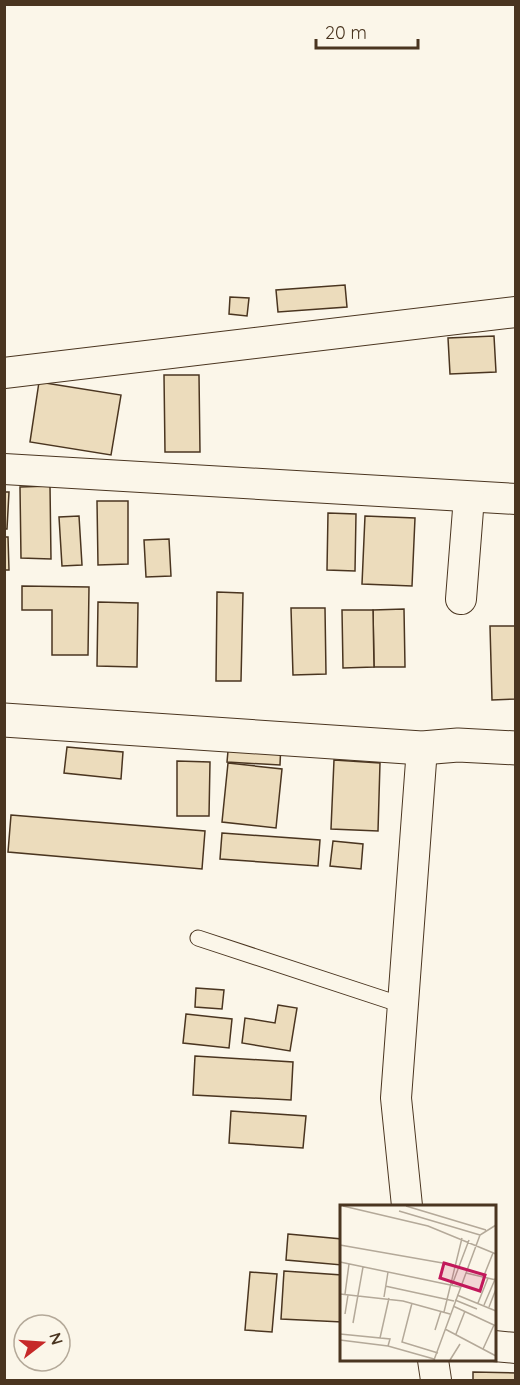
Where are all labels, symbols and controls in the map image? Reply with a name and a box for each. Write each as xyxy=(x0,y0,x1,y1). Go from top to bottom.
scale bar xyxy=(316,12,418,50)
text: 20 m xyxy=(325,21,367,44)
inset map xyxy=(340,1205,496,1361)
north arrow xyxy=(12,1313,72,1373)
text: N xyxy=(45,1330,68,1347)

